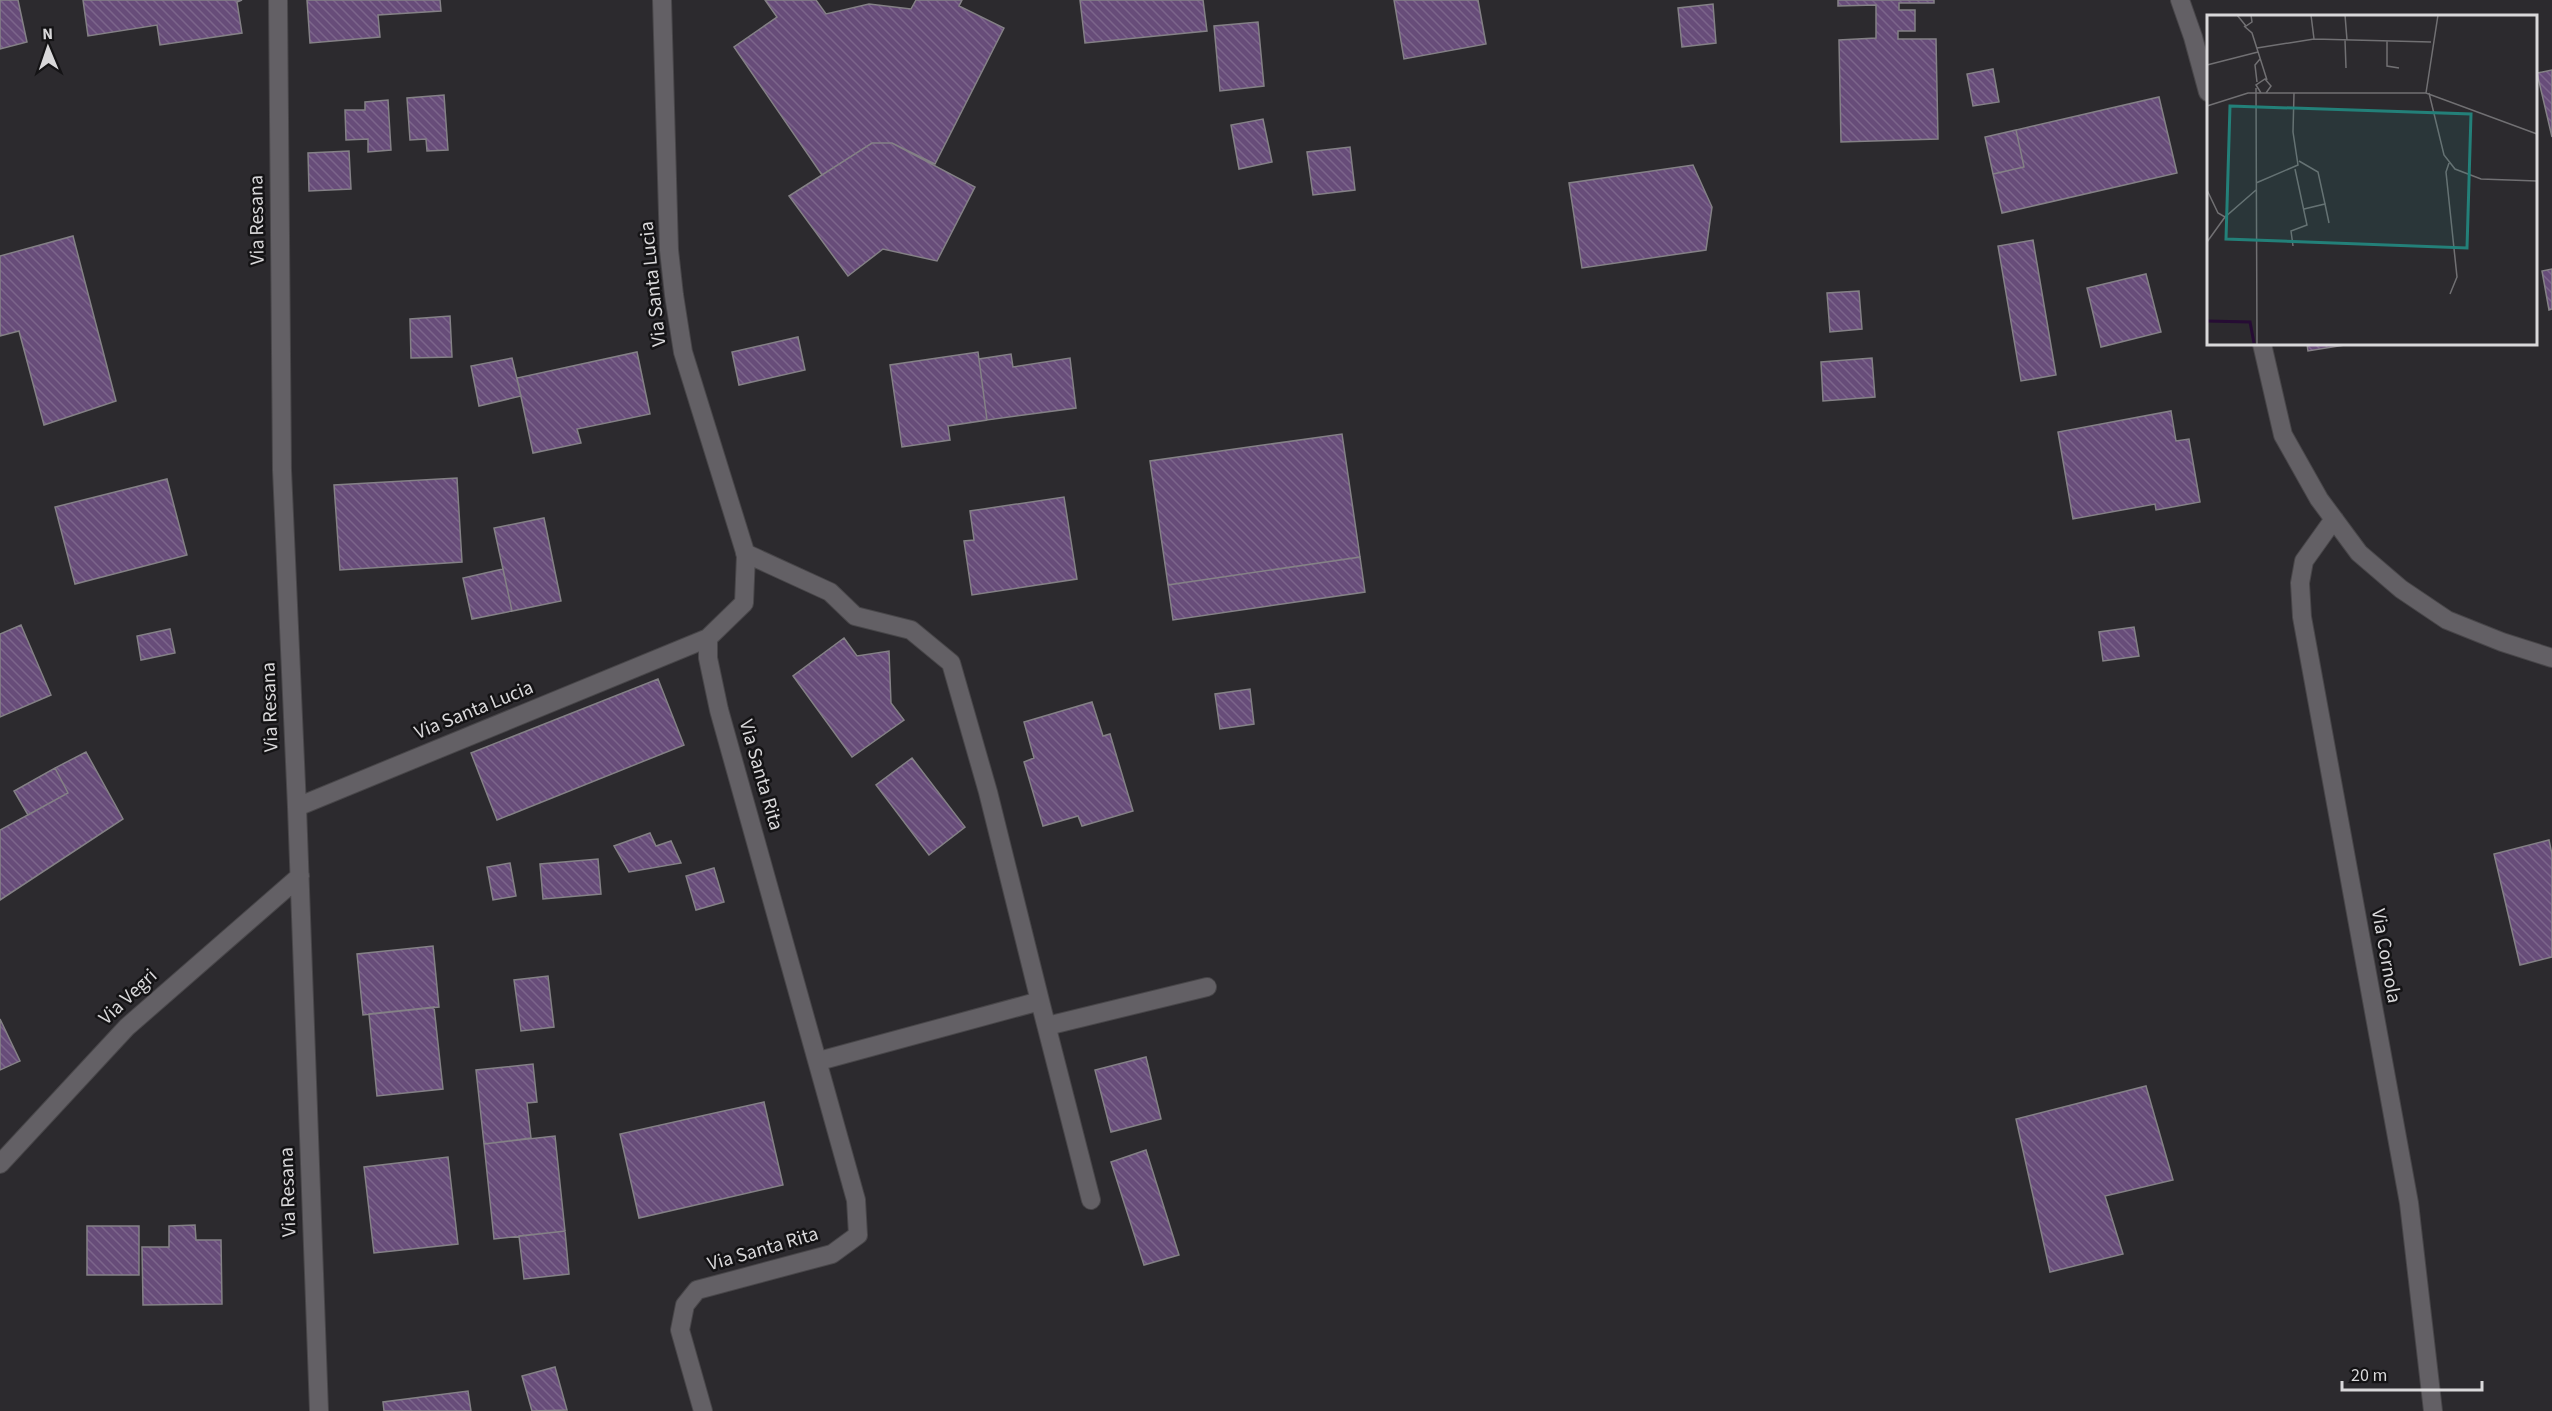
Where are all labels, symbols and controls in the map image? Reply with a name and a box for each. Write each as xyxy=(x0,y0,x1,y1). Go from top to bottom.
inset map xyxy=(2207,15,2537,345)
north arrow xyxy=(18,18,78,78)
text: N xyxy=(42,23,53,45)
street label: Via Resana xyxy=(242,175,272,265)
street label: Via Santa Lucia xyxy=(632,220,674,348)
street label: Via Resana xyxy=(254,662,286,752)
street label: Via Santa Lucia xyxy=(410,673,538,747)
street label: Via Santa Rita xyxy=(732,716,790,834)
street label: Via Cornola xyxy=(2364,907,2408,1005)
street label: Via Vegri xyxy=(93,963,163,1031)
street label: Via Resana xyxy=(272,1147,304,1237)
street label: Via Santa Rita xyxy=(704,1220,822,1278)
scale bar xyxy=(2342,1354,2482,1392)
text: 20 m xyxy=(2351,1363,2387,1388)

